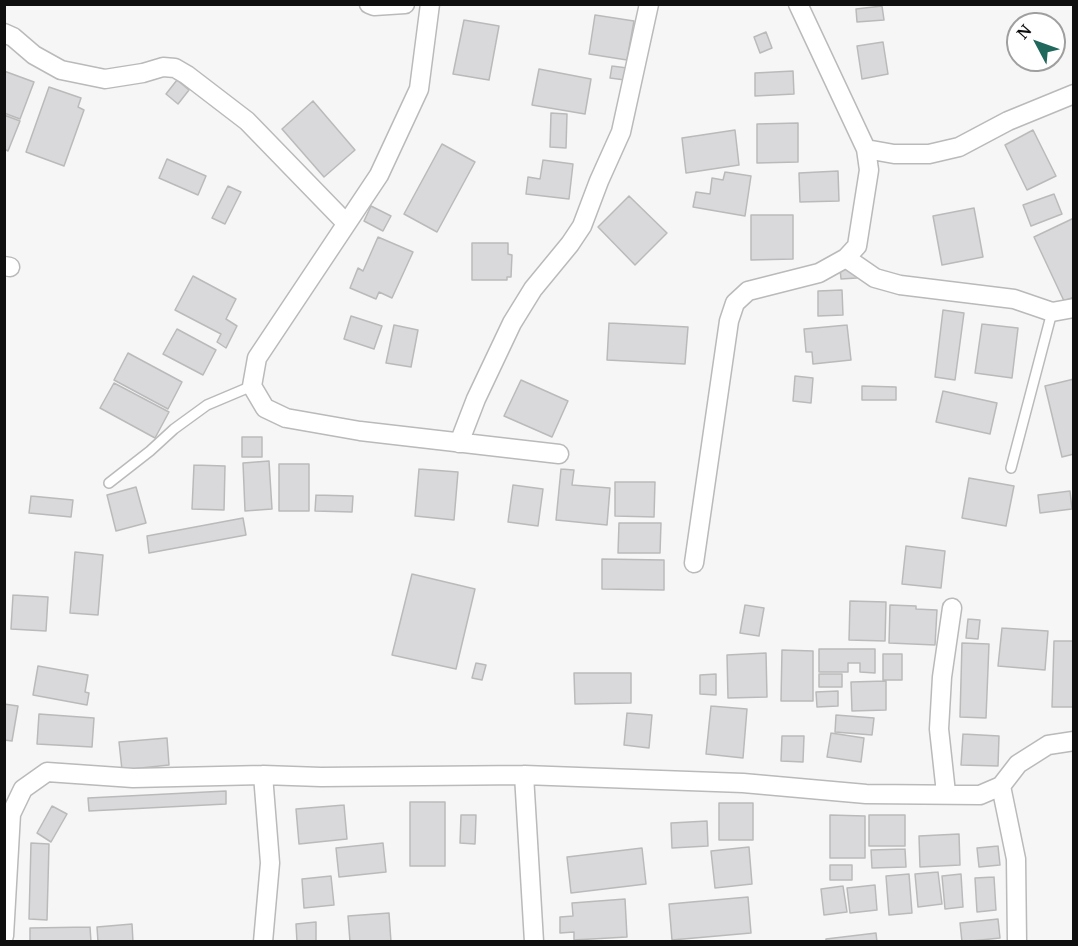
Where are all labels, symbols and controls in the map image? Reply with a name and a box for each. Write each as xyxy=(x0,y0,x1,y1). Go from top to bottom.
north arrow xyxy=(1006,12,1066,72)
text: N xyxy=(1011,20,1036,43)

